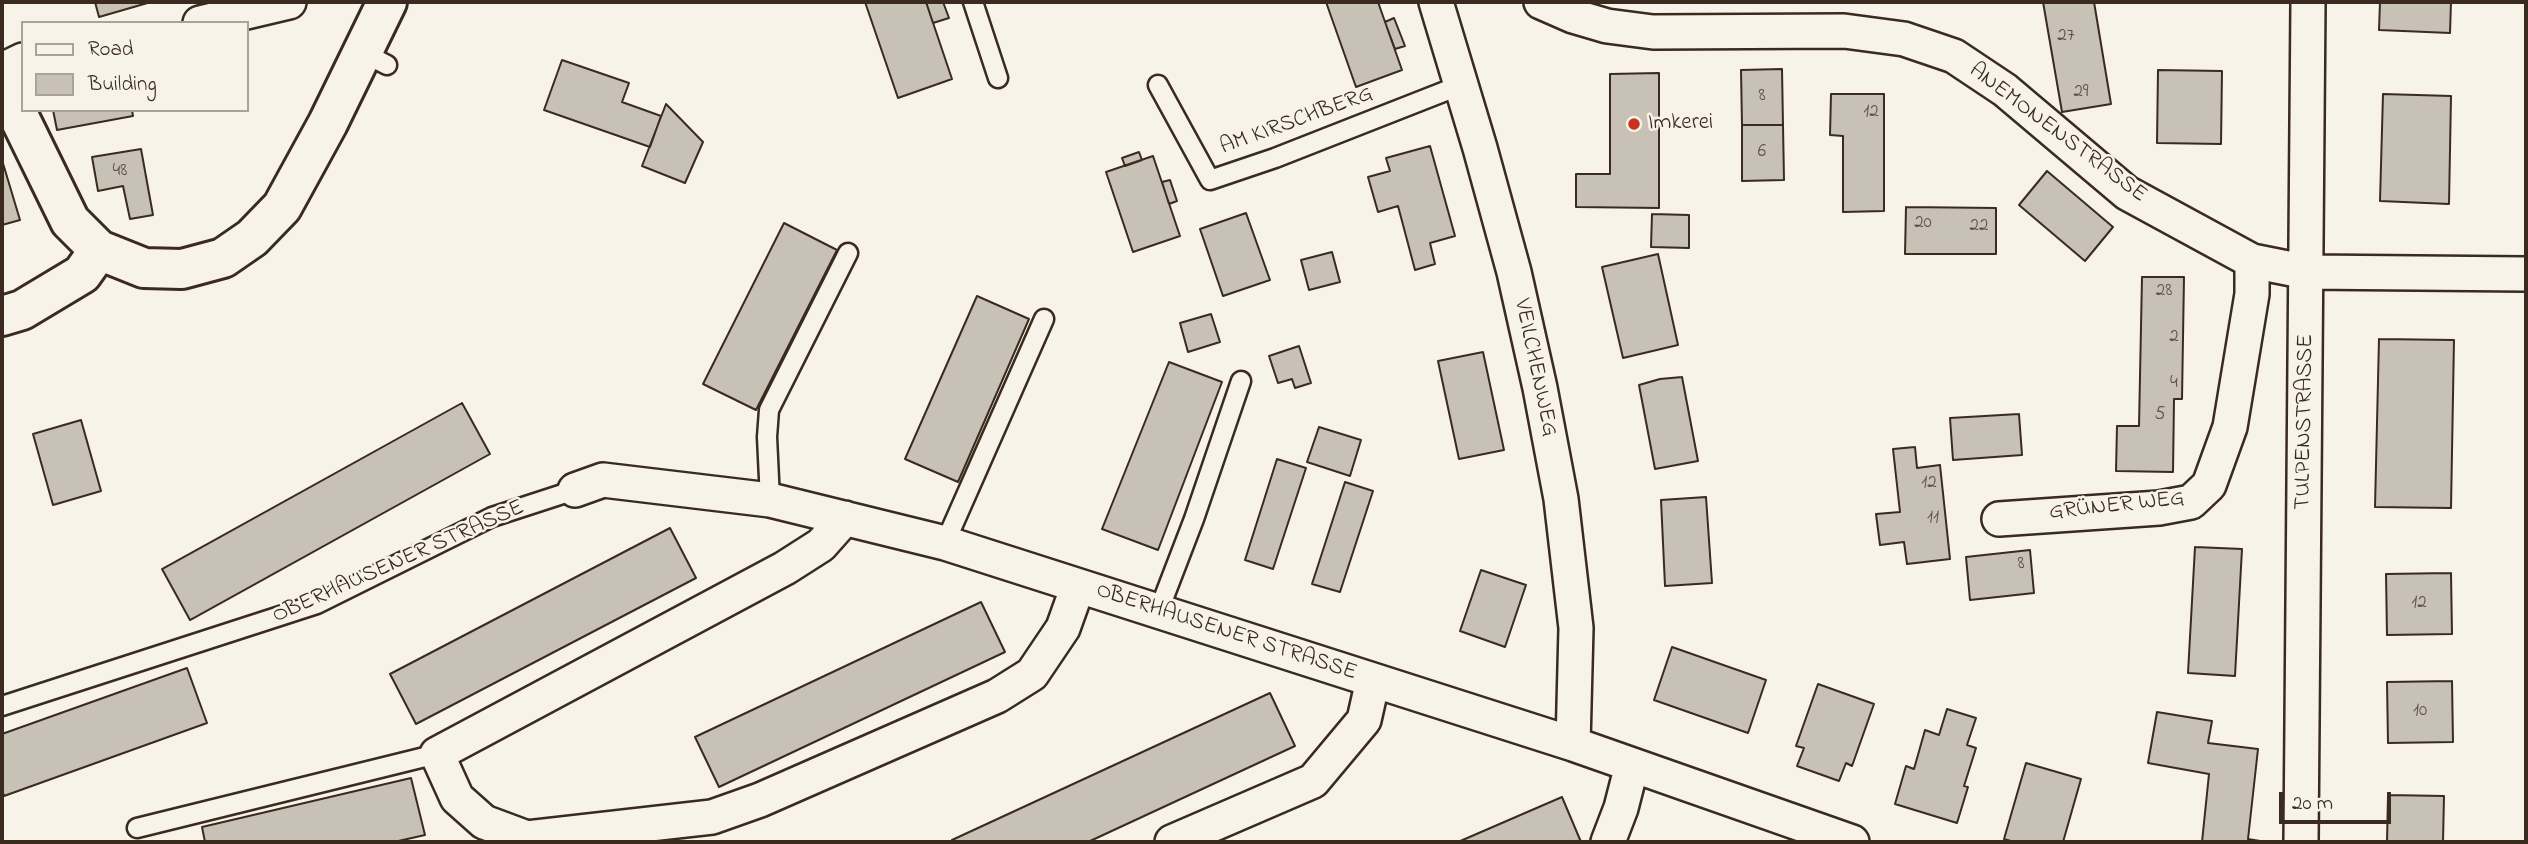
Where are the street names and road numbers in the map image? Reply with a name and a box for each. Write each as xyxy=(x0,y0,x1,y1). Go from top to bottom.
street label: ANEMONENSTRASSE xyxy=(1962,58,2152,210)
street label: AM KIRSCHBERG xyxy=(1217,82,1377,162)
street label: VEILCHENWEG xyxy=(1506,297,1562,439)
street label: TULPENSTRASSE xyxy=(2291,334,2321,510)
street label: GRÜNER WEG xyxy=(2048,486,2186,528)
street label: OBERHAUSENER STRASSE xyxy=(269,495,529,631)
street label: OBERHAUSENER STRASSE xyxy=(1092,578,1360,688)

